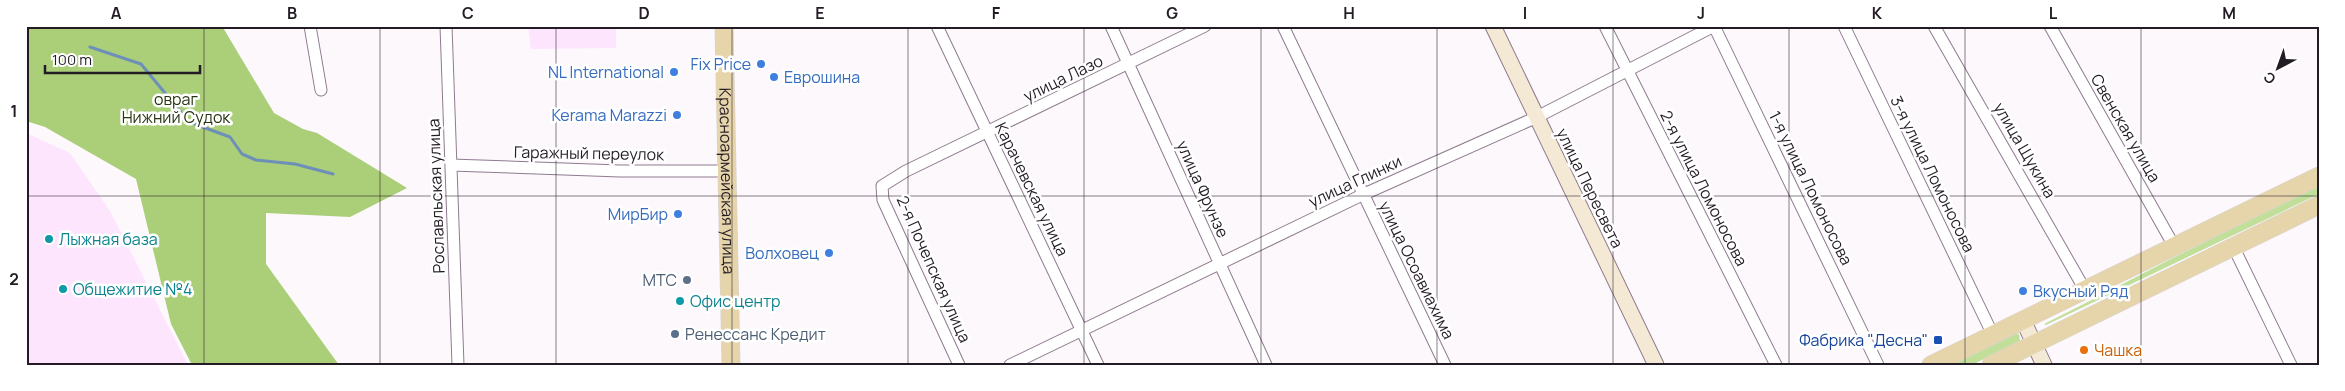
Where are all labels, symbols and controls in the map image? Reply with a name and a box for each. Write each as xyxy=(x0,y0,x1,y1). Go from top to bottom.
text: A xyxy=(111,2,122,24)
text: B xyxy=(287,2,297,24)
text: C xyxy=(462,2,474,24)
text: D xyxy=(638,2,650,24)
text: E xyxy=(815,2,825,24)
text: F xyxy=(992,2,1001,24)
text: G xyxy=(1166,2,1178,24)
text: H xyxy=(1343,2,1355,24)
text: I xyxy=(1523,2,1527,24)
text: J xyxy=(1697,2,1705,24)
text: K xyxy=(1872,2,1883,24)
text: L xyxy=(2049,2,2058,24)
text: M xyxy=(2222,2,2236,24)
scale bar xyxy=(45,42,200,74)
north arrow xyxy=(2252,42,2302,92)
text: 100 m xyxy=(52,49,92,70)
street label: улица Лазо xyxy=(1020,49,1106,107)
place label: Fix Price xyxy=(690,53,751,75)
marker: Fix Price xyxy=(755,58,767,70)
place label: NL International xyxy=(548,61,664,83)
marker: NL International xyxy=(668,66,680,78)
place label: Еврошина xyxy=(784,66,860,88)
text: С xyxy=(2259,68,2279,89)
street label: Свенская улица xyxy=(2086,70,2166,186)
marker: Еврошина xyxy=(768,71,780,83)
street label: Красноармейская улица xyxy=(714,87,740,274)
park label: овраг Нижний Судок xyxy=(122,88,231,128)
street label: 3-я улица Ломоносова xyxy=(1885,92,1981,256)
street label: улица Щукина xyxy=(1989,98,2061,202)
text: 1 xyxy=(10,100,18,122)
place label: Kerama Marazzi xyxy=(551,104,667,126)
street label: 2-я улица Ломоносова xyxy=(1655,106,1753,270)
street label: 1-я улица Ломоносова xyxy=(1764,107,1858,269)
marker: Kerama Marazzi xyxy=(671,109,683,121)
street label: Рославльская улица xyxy=(422,118,450,274)
street label: Карачевская улица xyxy=(990,118,1074,260)
street label: улица Пересвета xyxy=(1551,124,1629,252)
street label: улица Фрунзе xyxy=(1172,137,1234,241)
street label: Гаражный переулок xyxy=(514,141,665,165)
street label: улица Глинки xyxy=(1305,150,1405,212)
street label: 2-я Почепская улица xyxy=(892,192,976,346)
street label: улица Осоавиахима xyxy=(1374,197,1460,343)
place label: МирБир xyxy=(608,203,668,225)
marker: МирБир xyxy=(672,208,684,220)
place label: Лыжная база xyxy=(59,228,158,250)
marker: Лыжная база xyxy=(43,233,55,245)
place label: Волховец xyxy=(745,242,819,264)
marker: Волховец xyxy=(823,247,835,259)
text: 2 xyxy=(9,268,19,290)
place label: МТС xyxy=(643,269,677,291)
marker: МТС xyxy=(681,274,693,286)
place label: Общежитие №4 xyxy=(73,278,192,300)
place label: Вкусный Ряд xyxy=(2033,280,2129,302)
marker: Общежитие №4 xyxy=(57,283,69,295)
marker: Вкусный Ряд xyxy=(2017,285,2029,297)
place label: Офис центр xyxy=(690,290,781,312)
marker: Офис центр xyxy=(674,295,686,307)
place label: Ренессанс Кредит xyxy=(685,323,826,345)
marker: Ренессанс Кредит xyxy=(669,328,681,340)
place label: Фабрика "Десна" xyxy=(1799,329,1928,351)
marker: Фабрика "Десна" xyxy=(1932,334,1944,346)
place label: Чашка xyxy=(2094,339,2142,361)
marker: Чашка xyxy=(2078,344,2090,356)

